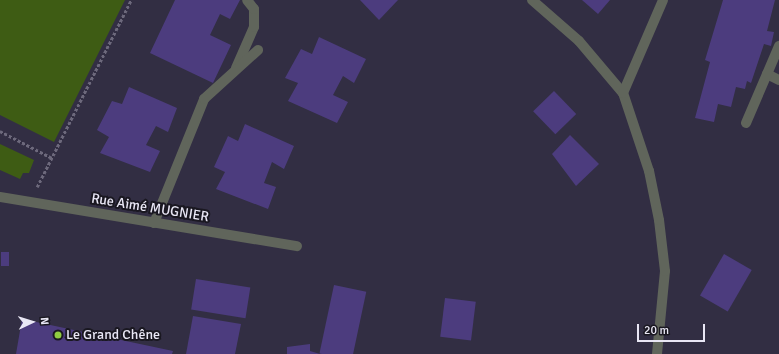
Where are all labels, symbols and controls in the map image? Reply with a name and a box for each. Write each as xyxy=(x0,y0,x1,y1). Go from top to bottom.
street label: Rue Aimé MUGNIER xyxy=(90,190,210,226)
north arrow xyxy=(12,302,52,342)
scale bar xyxy=(639,316,707,342)
text: N xyxy=(38,317,51,325)
text: 20 m xyxy=(644,323,669,338)
place label: Le Grand Chêne xyxy=(66,327,160,343)
marker: Le Grand Chêne xyxy=(53,330,63,340)

